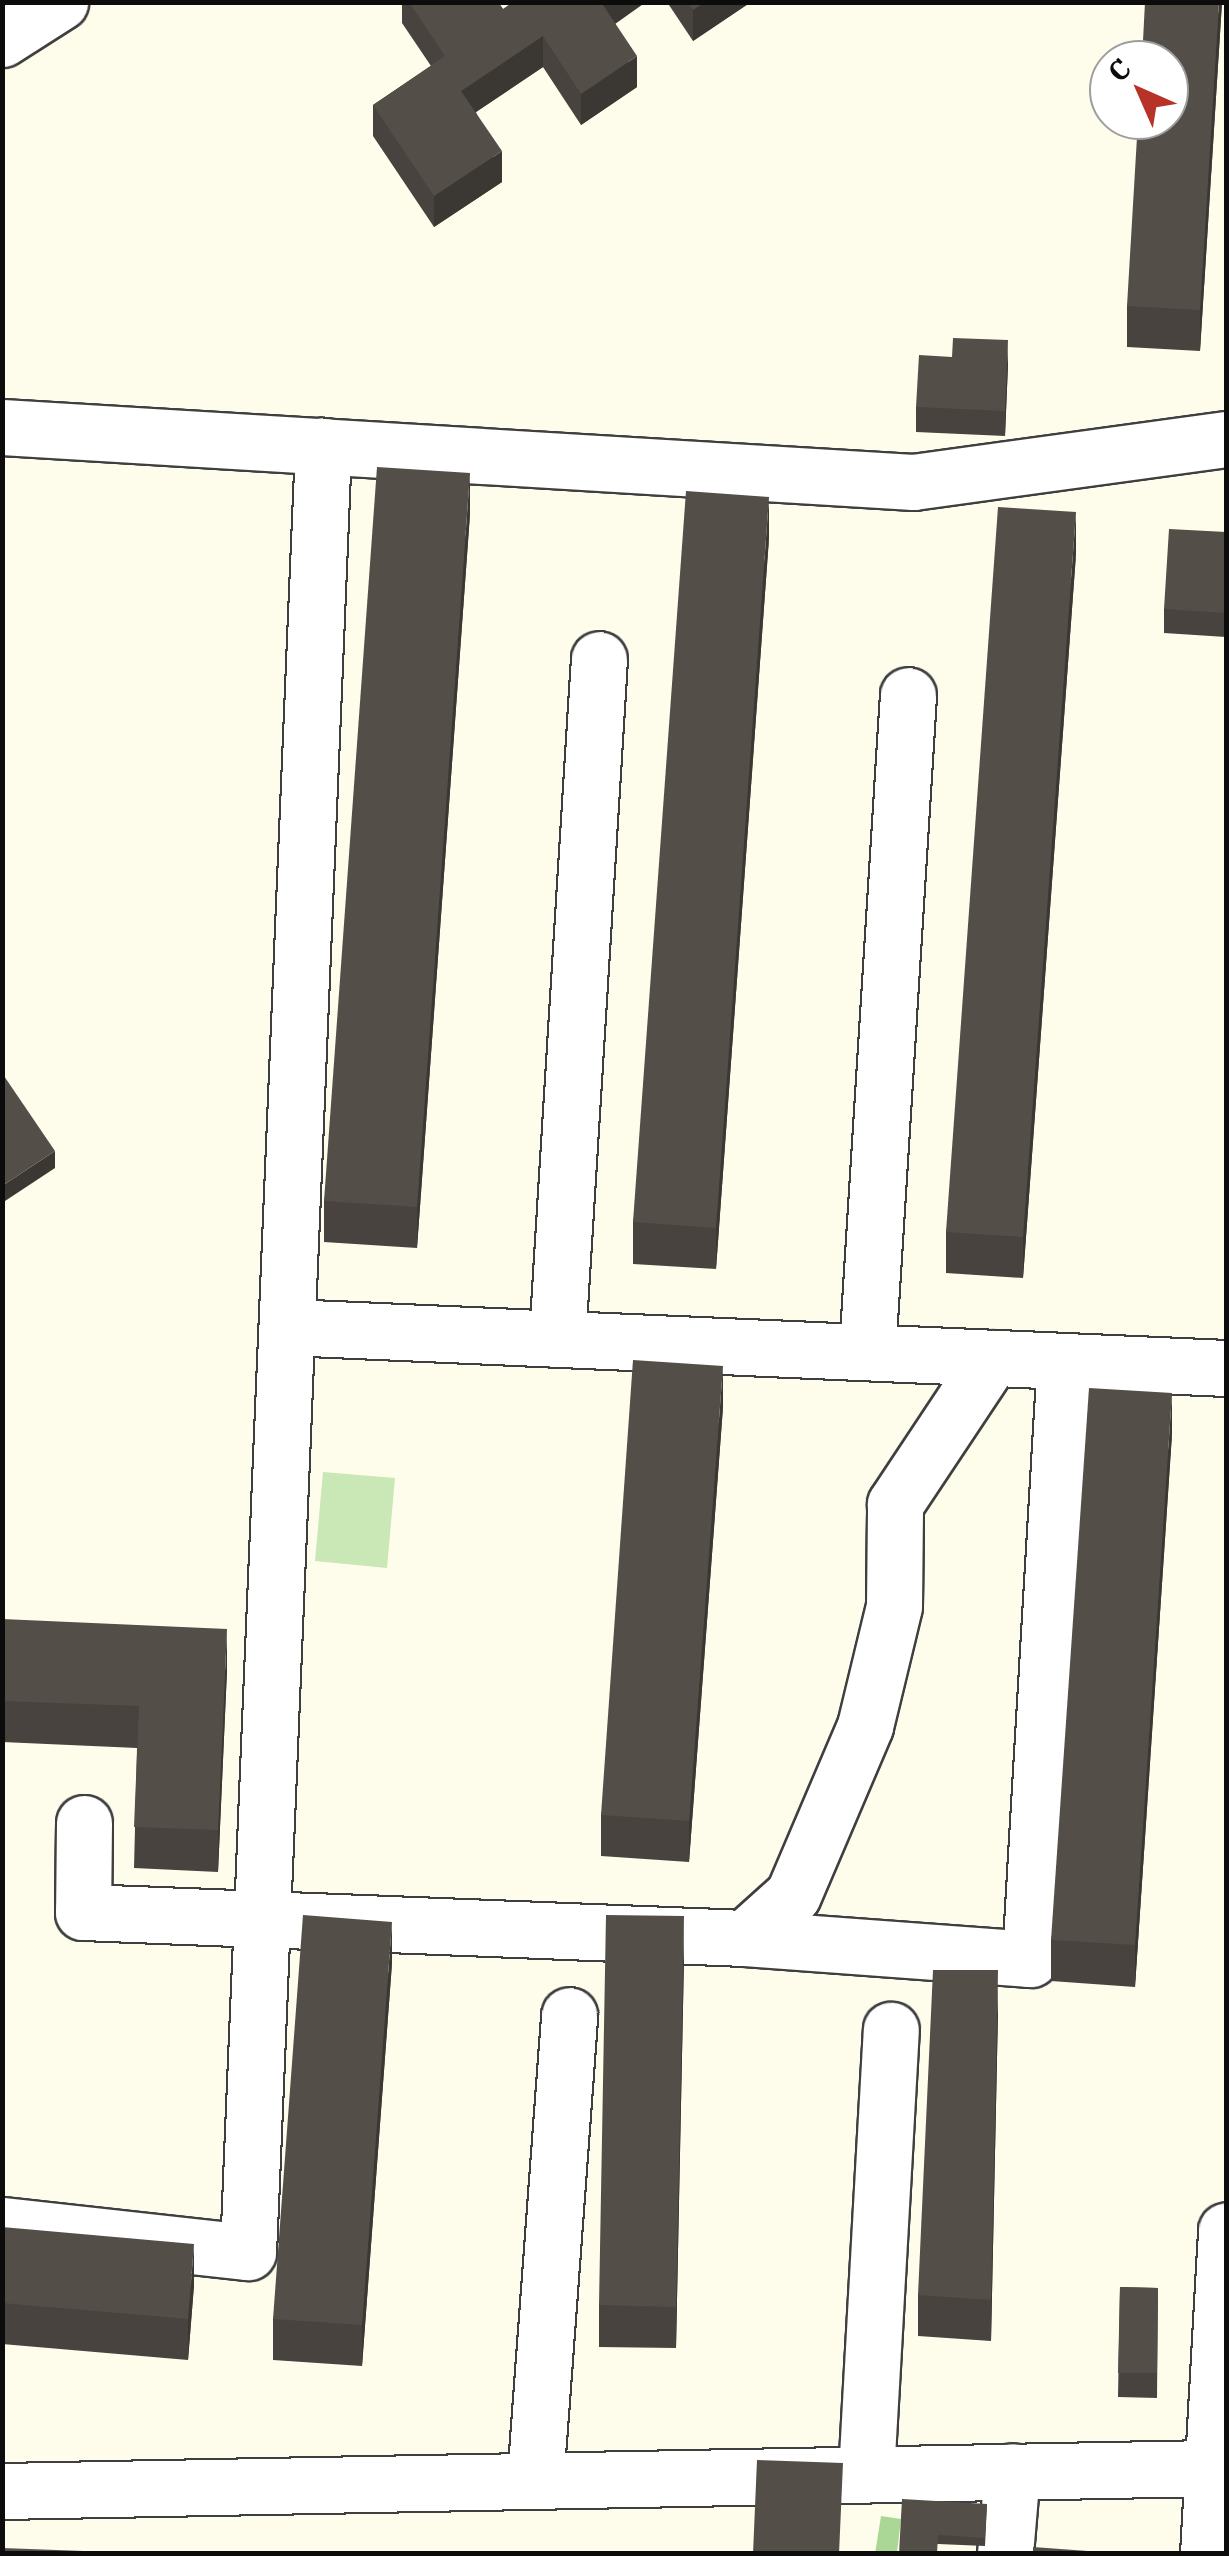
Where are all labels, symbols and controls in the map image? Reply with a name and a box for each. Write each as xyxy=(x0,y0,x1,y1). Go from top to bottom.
north arrow xyxy=(1089,40,1189,140)
text: С xyxy=(1099,50,1139,90)

